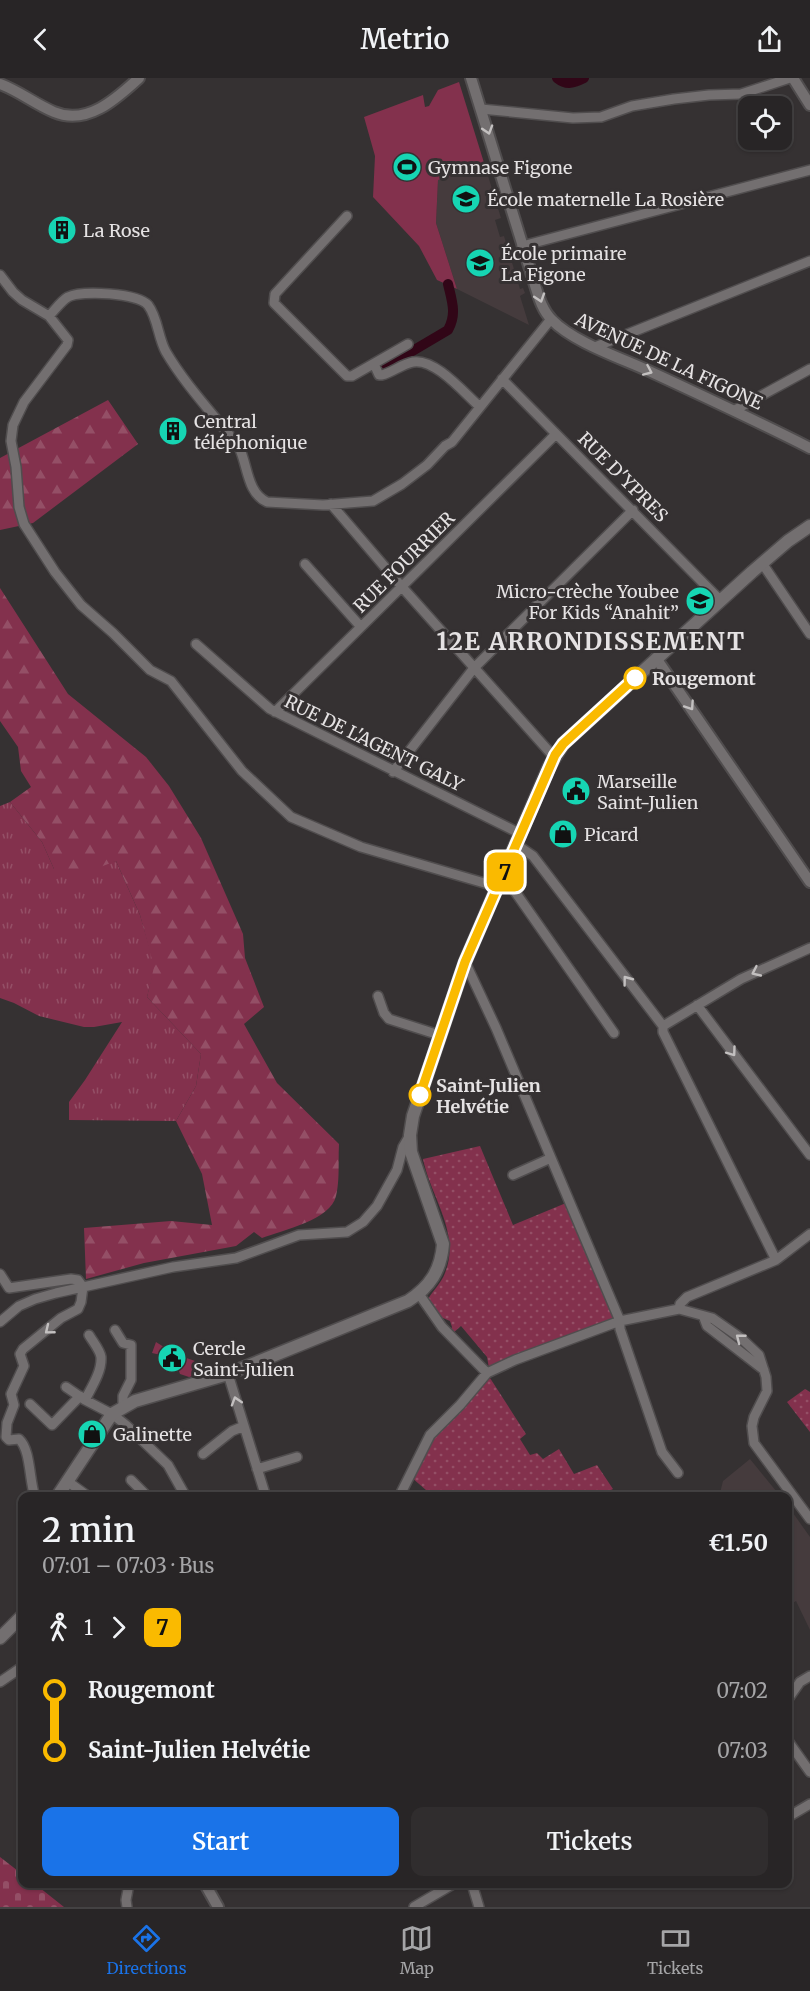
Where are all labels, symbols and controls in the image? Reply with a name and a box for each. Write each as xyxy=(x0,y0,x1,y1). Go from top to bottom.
text: Metrio xyxy=(361,22,449,56)
icon: back xyxy=(24,23,57,56)
icon: share xyxy=(753,23,786,56)
map controls xyxy=(738,96,792,150)
button: locate xyxy=(738,96,792,150)
one-way arrow xyxy=(481,124,493,135)
sports icon: Gymnase Figone xyxy=(391,151,423,183)
place label: Gymnase Figone xyxy=(428,156,572,179)
school or university icon: École maternelle La Rosière xyxy=(450,183,482,215)
place label: École maternelle La Rosière xyxy=(487,188,724,211)
building icon: La Rose xyxy=(46,214,78,246)
place label: La Rose xyxy=(83,219,150,242)
place label: École primaire La Figone xyxy=(501,242,626,286)
school or university icon: École primaire La Figone xyxy=(464,247,496,279)
one-way arrow xyxy=(532,292,545,303)
street label: AVENUE DE LA FIGONE xyxy=(571,307,767,415)
one-way arrow xyxy=(642,363,653,375)
place label: Central téléphonique xyxy=(194,410,307,454)
building icon: Central téléphonique xyxy=(157,415,189,447)
street label: RUE D'YPRES xyxy=(573,427,673,527)
street label: RUE FOURRIER xyxy=(349,506,460,617)
place label: Micro-crèche Youbee For Kids “Anahit” xyxy=(496,580,679,624)
school or university icon: Micro-crèche Youbee For Kids “Anahit” xyxy=(684,585,716,617)
district label: 12E ARRONDISSEMENT xyxy=(436,626,746,657)
marker: Rougemont xyxy=(624,667,646,689)
place label: Rougemont xyxy=(652,667,757,690)
street label: RUE DE L'AGENT GALY xyxy=(281,690,468,796)
one-way arrow xyxy=(683,700,694,711)
place label: Marseille Saint-Julien xyxy=(597,770,698,814)
public building icon: Marseille Saint-Julien xyxy=(560,775,592,807)
shop icon: Picard xyxy=(547,818,579,850)
place label: Picard xyxy=(584,823,639,846)
line badge: 7 xyxy=(486,852,524,892)
text: 7 xyxy=(499,859,511,886)
one-way arrow xyxy=(752,964,763,976)
one-way arrow xyxy=(624,976,635,987)
one-way arrow xyxy=(725,1045,736,1056)
place label: Saint-Julien Helvétie xyxy=(436,1074,541,1118)
marker: Saint-Julien Helvétie xyxy=(409,1084,431,1106)
one-way arrow xyxy=(45,1322,56,1333)
one-way arrow xyxy=(735,1335,746,1346)
place label: Cercle Saint-Julien xyxy=(193,1337,294,1381)
public building icon: Cercle Saint-Julien xyxy=(156,1342,188,1374)
one-way arrow xyxy=(231,1396,243,1407)
shop icon: Galinette xyxy=(76,1418,108,1450)
place label: Galinette xyxy=(113,1423,192,1446)
text: 2 min xyxy=(42,1510,135,1551)
text: €1.50 xyxy=(708,1529,768,1557)
text: 07:01 – 07:03 · Bus xyxy=(42,1553,214,1578)
icon: walk xyxy=(42,1611,75,1644)
icon: forward xyxy=(102,1611,135,1644)
text: 7 xyxy=(156,1614,169,1641)
text: 1 xyxy=(84,1615,93,1640)
text: Rougemont xyxy=(88,1676,215,1704)
text: 07:02 xyxy=(716,1678,768,1703)
text: Saint-Julien Helvétie xyxy=(88,1736,311,1764)
text: 07:03 xyxy=(717,1738,768,1763)
button: Start xyxy=(42,1807,399,1876)
button: Tickets xyxy=(411,1807,768,1876)
tab: Directions xyxy=(107,1922,187,1978)
tab: Map xyxy=(400,1922,434,1978)
tab: Tickets xyxy=(647,1922,703,1978)

